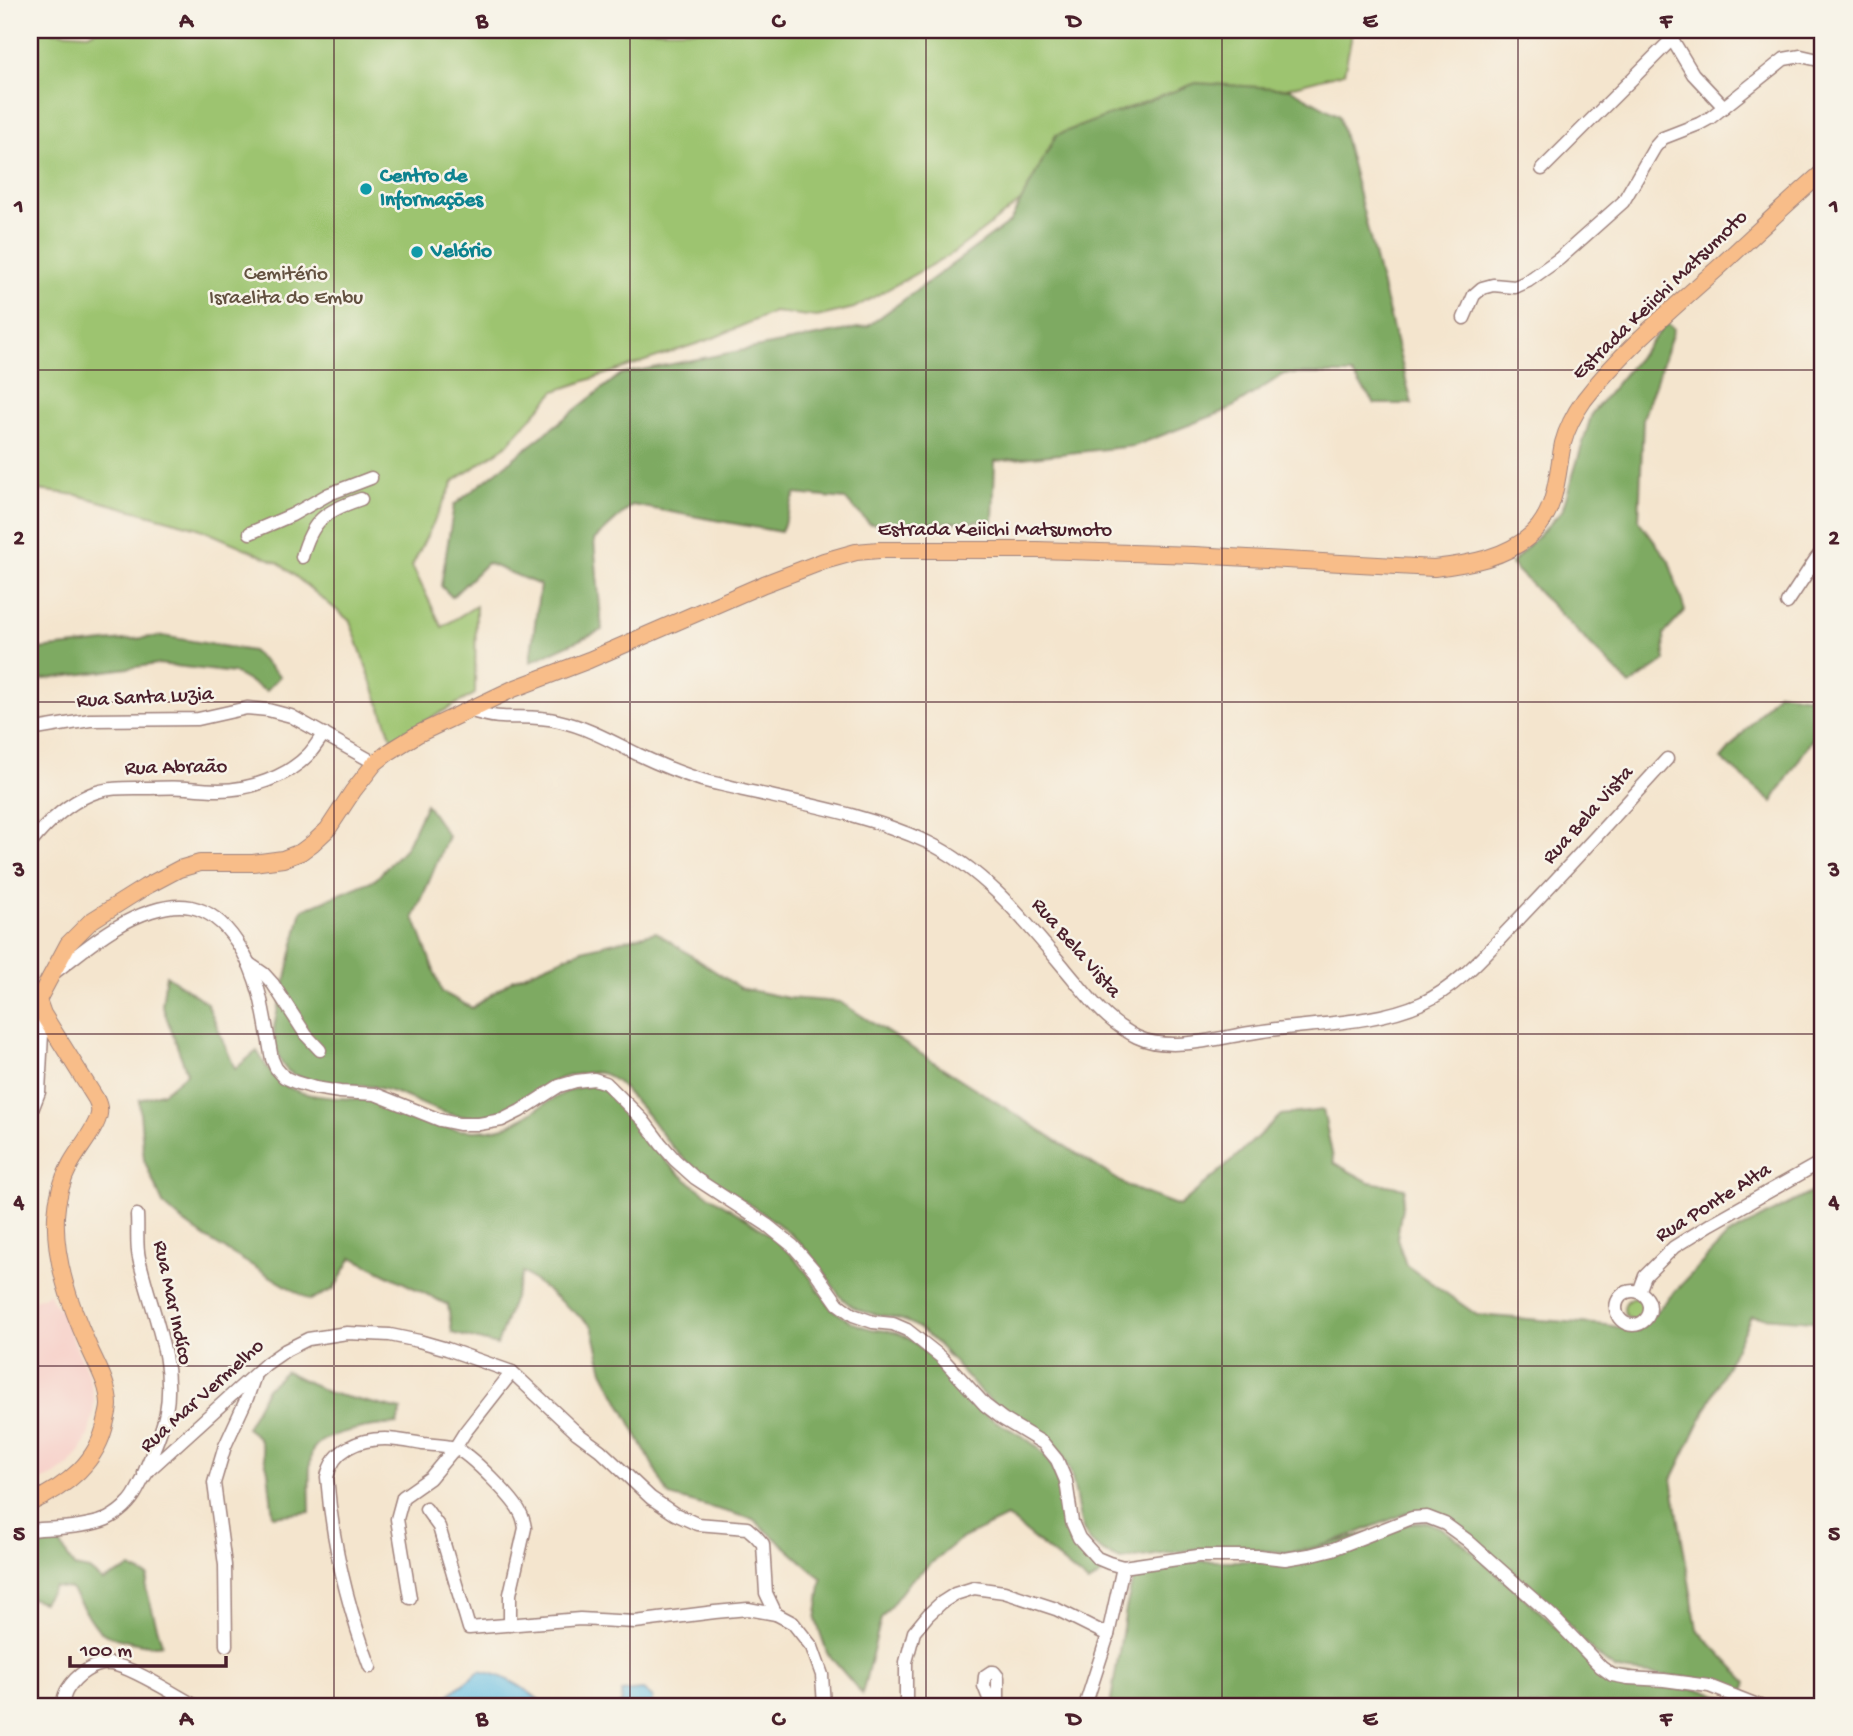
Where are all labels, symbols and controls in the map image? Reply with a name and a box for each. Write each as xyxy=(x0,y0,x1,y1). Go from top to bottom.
text: A xyxy=(178,9,194,36)
text: B xyxy=(475,9,489,36)
text: C xyxy=(772,9,787,36)
text: D xyxy=(1065,9,1083,36)
text: E xyxy=(1363,9,1379,36)
text: F xyxy=(1659,9,1674,36)
place label: Centro de Informações xyxy=(379,165,484,214)
marker: Centro de Informações xyxy=(358,181,374,197)
text: 1 xyxy=(13,194,24,221)
text: 1 xyxy=(1828,194,1839,221)
street label: Estrada Keiichi Matsumoto xyxy=(1568,205,1754,386)
place label: Velório xyxy=(430,240,492,265)
marker: Velório xyxy=(409,244,425,260)
park label: Cemitério Israelita do Embu xyxy=(209,263,363,312)
street label: Estrada Keiichi Matsumoto xyxy=(878,519,1112,544)
text: 2 xyxy=(13,526,25,553)
text: 2 xyxy=(1828,526,1840,553)
street label: Rua Santa Luzia xyxy=(76,683,215,715)
street label: Rua Abraão xyxy=(124,756,228,782)
street label: Rua Bela Vista xyxy=(1538,760,1641,871)
text: 3 xyxy=(12,858,25,885)
text: 3 xyxy=(1827,858,1840,885)
street label: Rua Bela Vista xyxy=(1025,894,1126,1005)
street label: Rua Ponte Alta xyxy=(1652,1158,1778,1249)
text: 4 xyxy=(13,1190,25,1217)
text: 4 xyxy=(1828,1190,1840,1217)
street label: Rua Mar Indíco xyxy=(146,1239,196,1367)
street label: Rua Mar Vermelho xyxy=(136,1335,270,1459)
text: 5 xyxy=(13,1522,25,1549)
text: 5 xyxy=(1828,1522,1840,1549)
scale bar xyxy=(70,1624,226,1668)
text: 100 m xyxy=(79,1640,132,1665)
text: A xyxy=(178,1707,194,1734)
text: B xyxy=(475,1707,489,1734)
text: C xyxy=(772,1707,787,1734)
text: D xyxy=(1065,1707,1083,1734)
text: E xyxy=(1363,1707,1379,1734)
text: F xyxy=(1659,1707,1674,1734)

